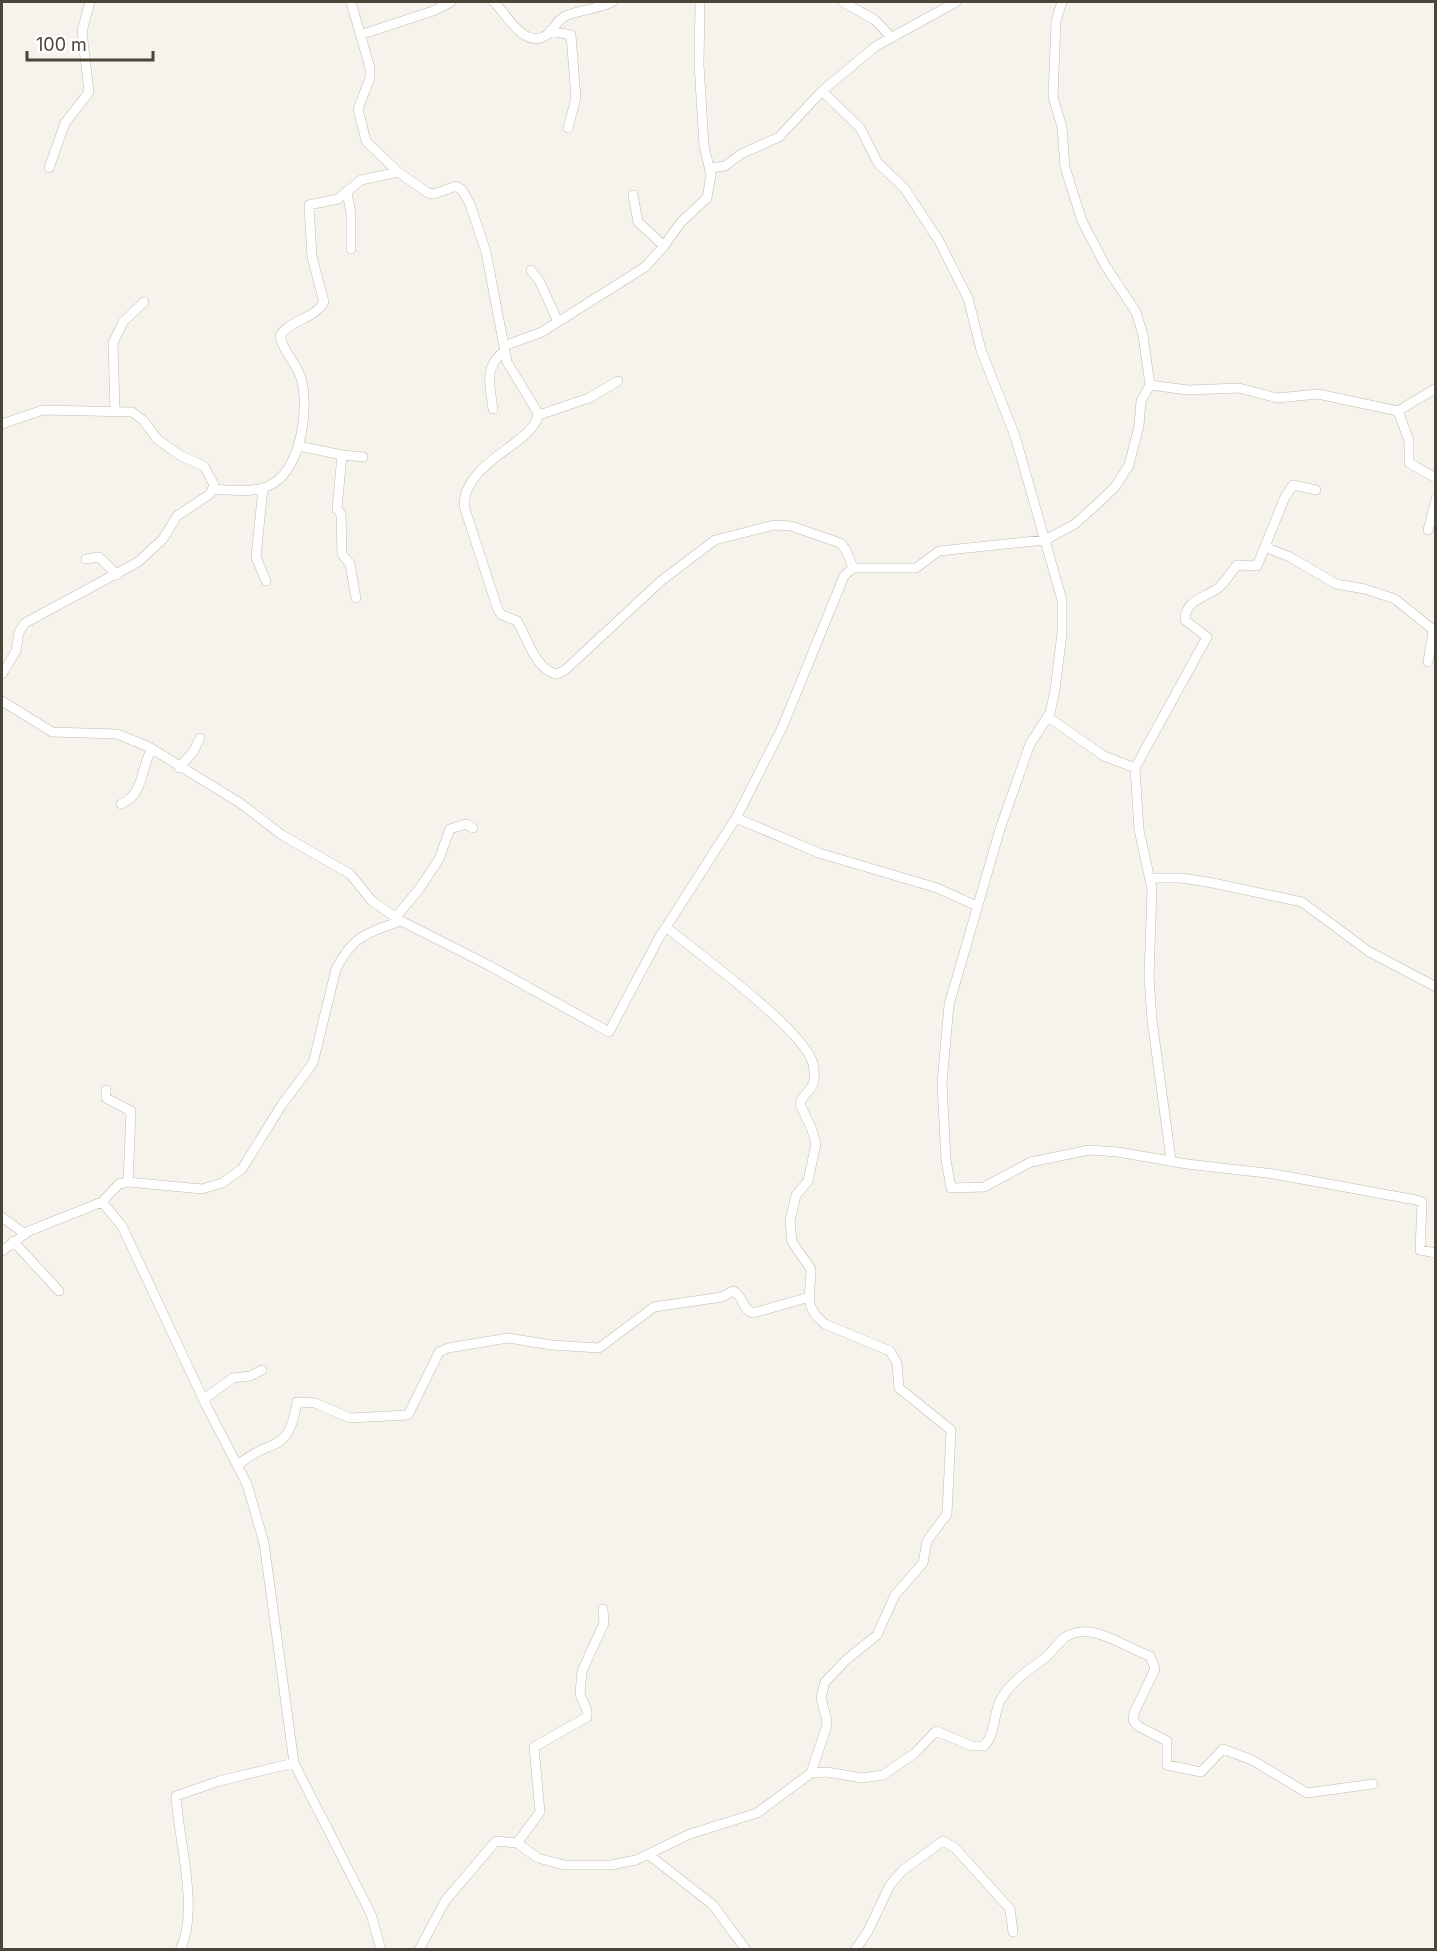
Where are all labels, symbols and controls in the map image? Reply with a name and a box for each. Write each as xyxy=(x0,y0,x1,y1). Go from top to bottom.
scale bar xyxy=(27,24,153,62)
text: 100 m xyxy=(36,34,87,55)

